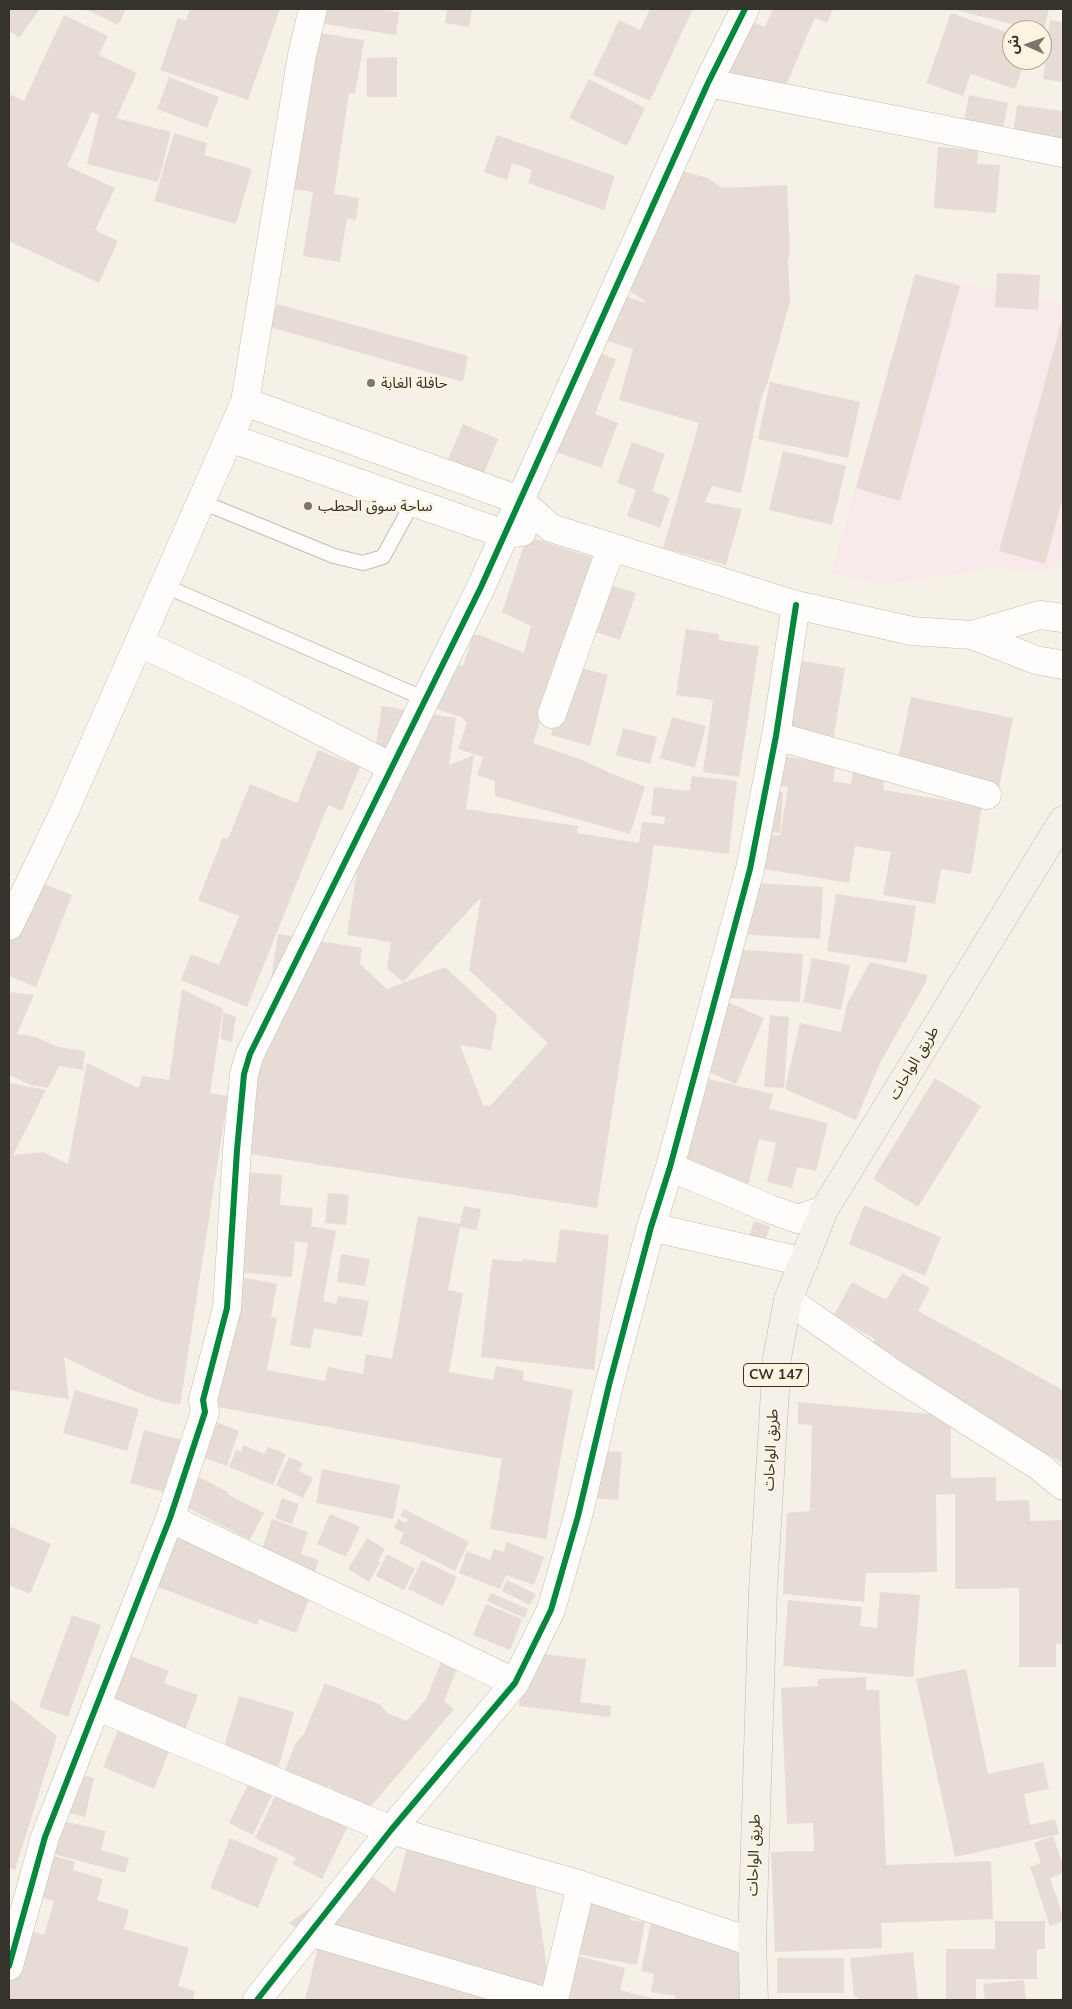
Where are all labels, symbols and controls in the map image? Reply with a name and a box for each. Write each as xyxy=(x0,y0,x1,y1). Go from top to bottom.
north arrow xyxy=(1002,20,1052,70)
text: ش xyxy=(1004,35,1022,54)
place label: حافلة الغابة xyxy=(381,374,448,392)
marker: حافلة الغابة xyxy=(365,377,377,389)
place label: ساحة سوق الحطب xyxy=(318,497,433,515)
marker: ساحة سوق الحطب xyxy=(302,500,314,512)
street label: طريق الواحات xyxy=(885,1023,943,1103)
road number: CW 147 xyxy=(744,1364,808,1386)
street label: طريق الواحات xyxy=(760,1408,782,1492)
street label: طريق الواحات xyxy=(744,1814,764,1896)

